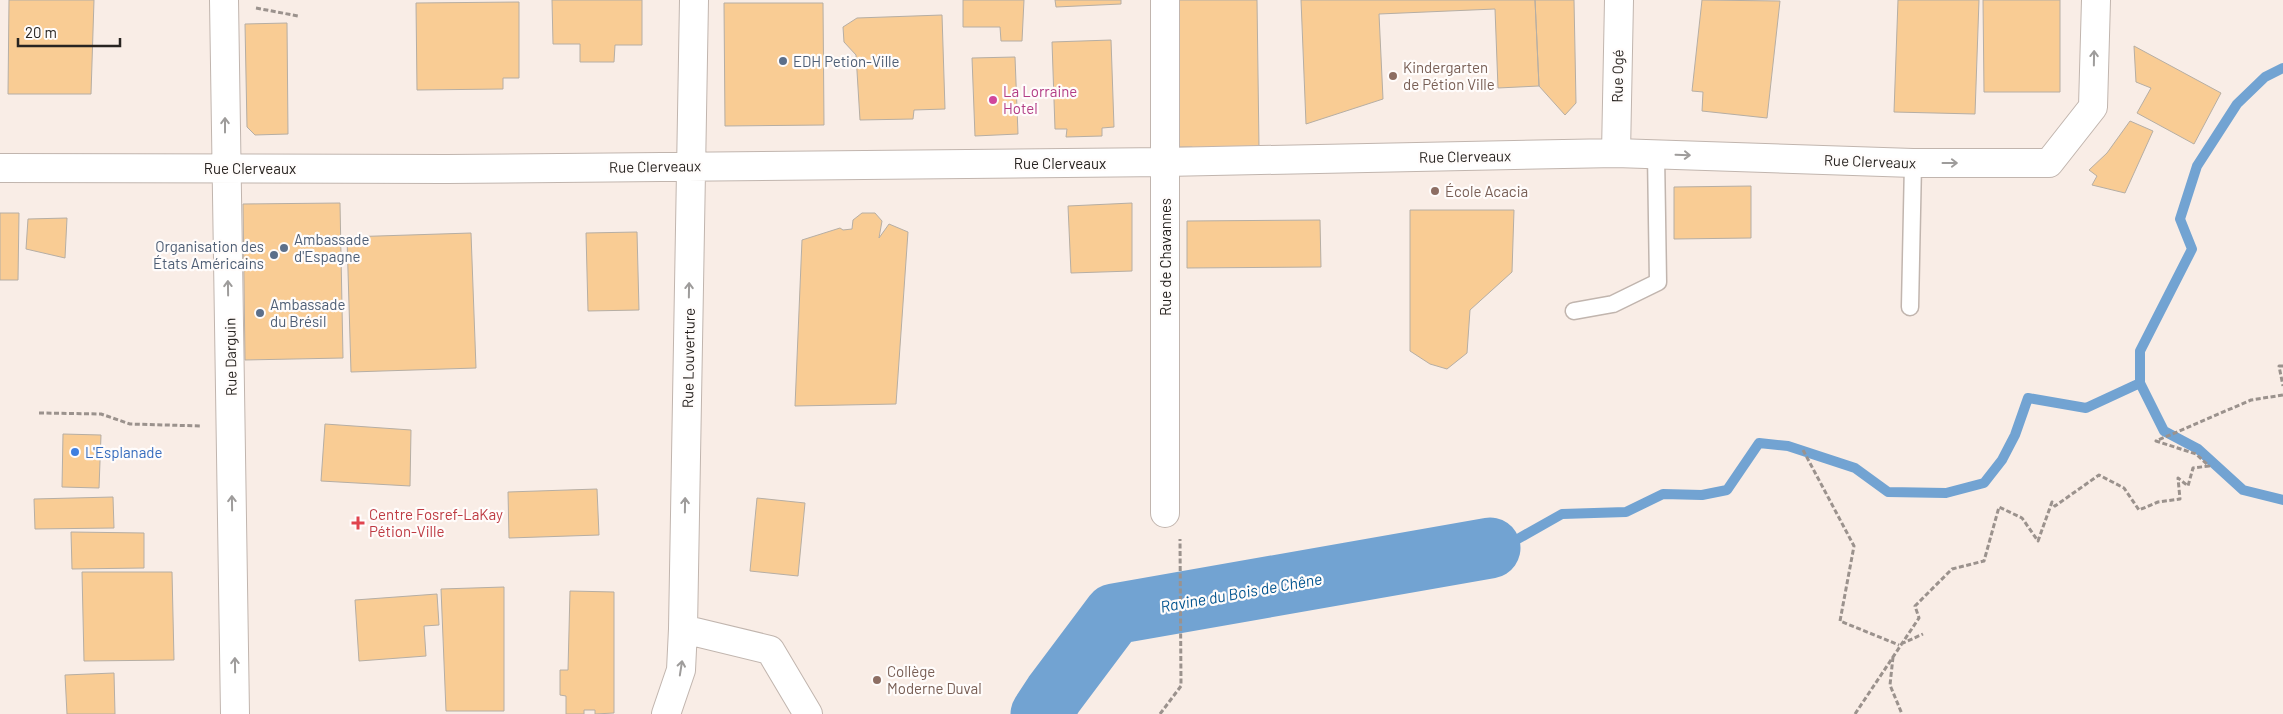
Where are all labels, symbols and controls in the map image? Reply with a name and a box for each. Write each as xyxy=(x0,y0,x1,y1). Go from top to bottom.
scale bar xyxy=(18,15,120,47)
text: 20 m xyxy=(25,23,57,41)
street label: Rue Ogé xyxy=(1608,49,1626,103)
one-way arrow xyxy=(2090,51,2099,67)
place label: EDH Petion-Ville xyxy=(793,52,900,70)
marker: EDH Petion-Ville xyxy=(777,55,789,67)
place label: Kindergarten de Pétion Ville xyxy=(1403,58,1495,93)
marker: Kindergarten de Pétion Ville xyxy=(1387,70,1399,82)
place label: La Lorraine Hotel xyxy=(1003,82,1077,117)
marker: La Lorraine Hotel xyxy=(987,94,999,106)
one-way arrow xyxy=(220,118,230,134)
street label: Rue Clerveaux xyxy=(1419,146,1511,166)
one-way arrow xyxy=(1674,150,1690,160)
street label: Rue Clerveaux xyxy=(1824,150,1916,172)
street label: Rue Clerveaux xyxy=(1014,154,1106,172)
street label: Rue Clerveaux xyxy=(609,156,701,176)
one-way arrow xyxy=(1942,158,1958,168)
street label: Rue Clerveaux xyxy=(204,159,296,177)
place label: École Acacia xyxy=(1445,182,1528,200)
marker: École Acacia xyxy=(1429,185,1441,197)
street label: Rue de Chavannes xyxy=(1156,198,1174,316)
place label: Ambassade d'Espagne xyxy=(294,230,369,265)
place label: Organisation des États Américains xyxy=(153,237,264,272)
marker: Ambassade d'Espagne xyxy=(278,242,290,254)
marker: Organisation des États Américains xyxy=(268,249,280,261)
one-way arrow xyxy=(223,280,233,296)
one-way arrow xyxy=(684,283,694,299)
place label: Ambassade du Brésil xyxy=(270,295,345,330)
marker: Ambassade du Brésil xyxy=(254,307,266,319)
street label: Rue Louverture xyxy=(678,308,698,408)
street label: Rue Darguin xyxy=(220,318,240,396)
place label: L'Esplanade xyxy=(85,443,163,461)
marker: L'Esplanade xyxy=(69,446,81,458)
one-way arrow xyxy=(227,495,237,512)
one-way arrow xyxy=(680,498,690,514)
place label: Centre Fosref-LaKay Pétion-Ville xyxy=(369,505,503,540)
marker: Centre Fosref-LaKay Pétion-Ville xyxy=(351,516,365,530)
water label: Ravine du Bois de Chêne xyxy=(1159,568,1323,616)
one-way arrow xyxy=(230,658,240,674)
one-way arrow xyxy=(676,660,686,676)
place label: Collège Moderne Duval xyxy=(887,662,982,697)
marker: Collège Moderne Duval xyxy=(871,674,883,686)

